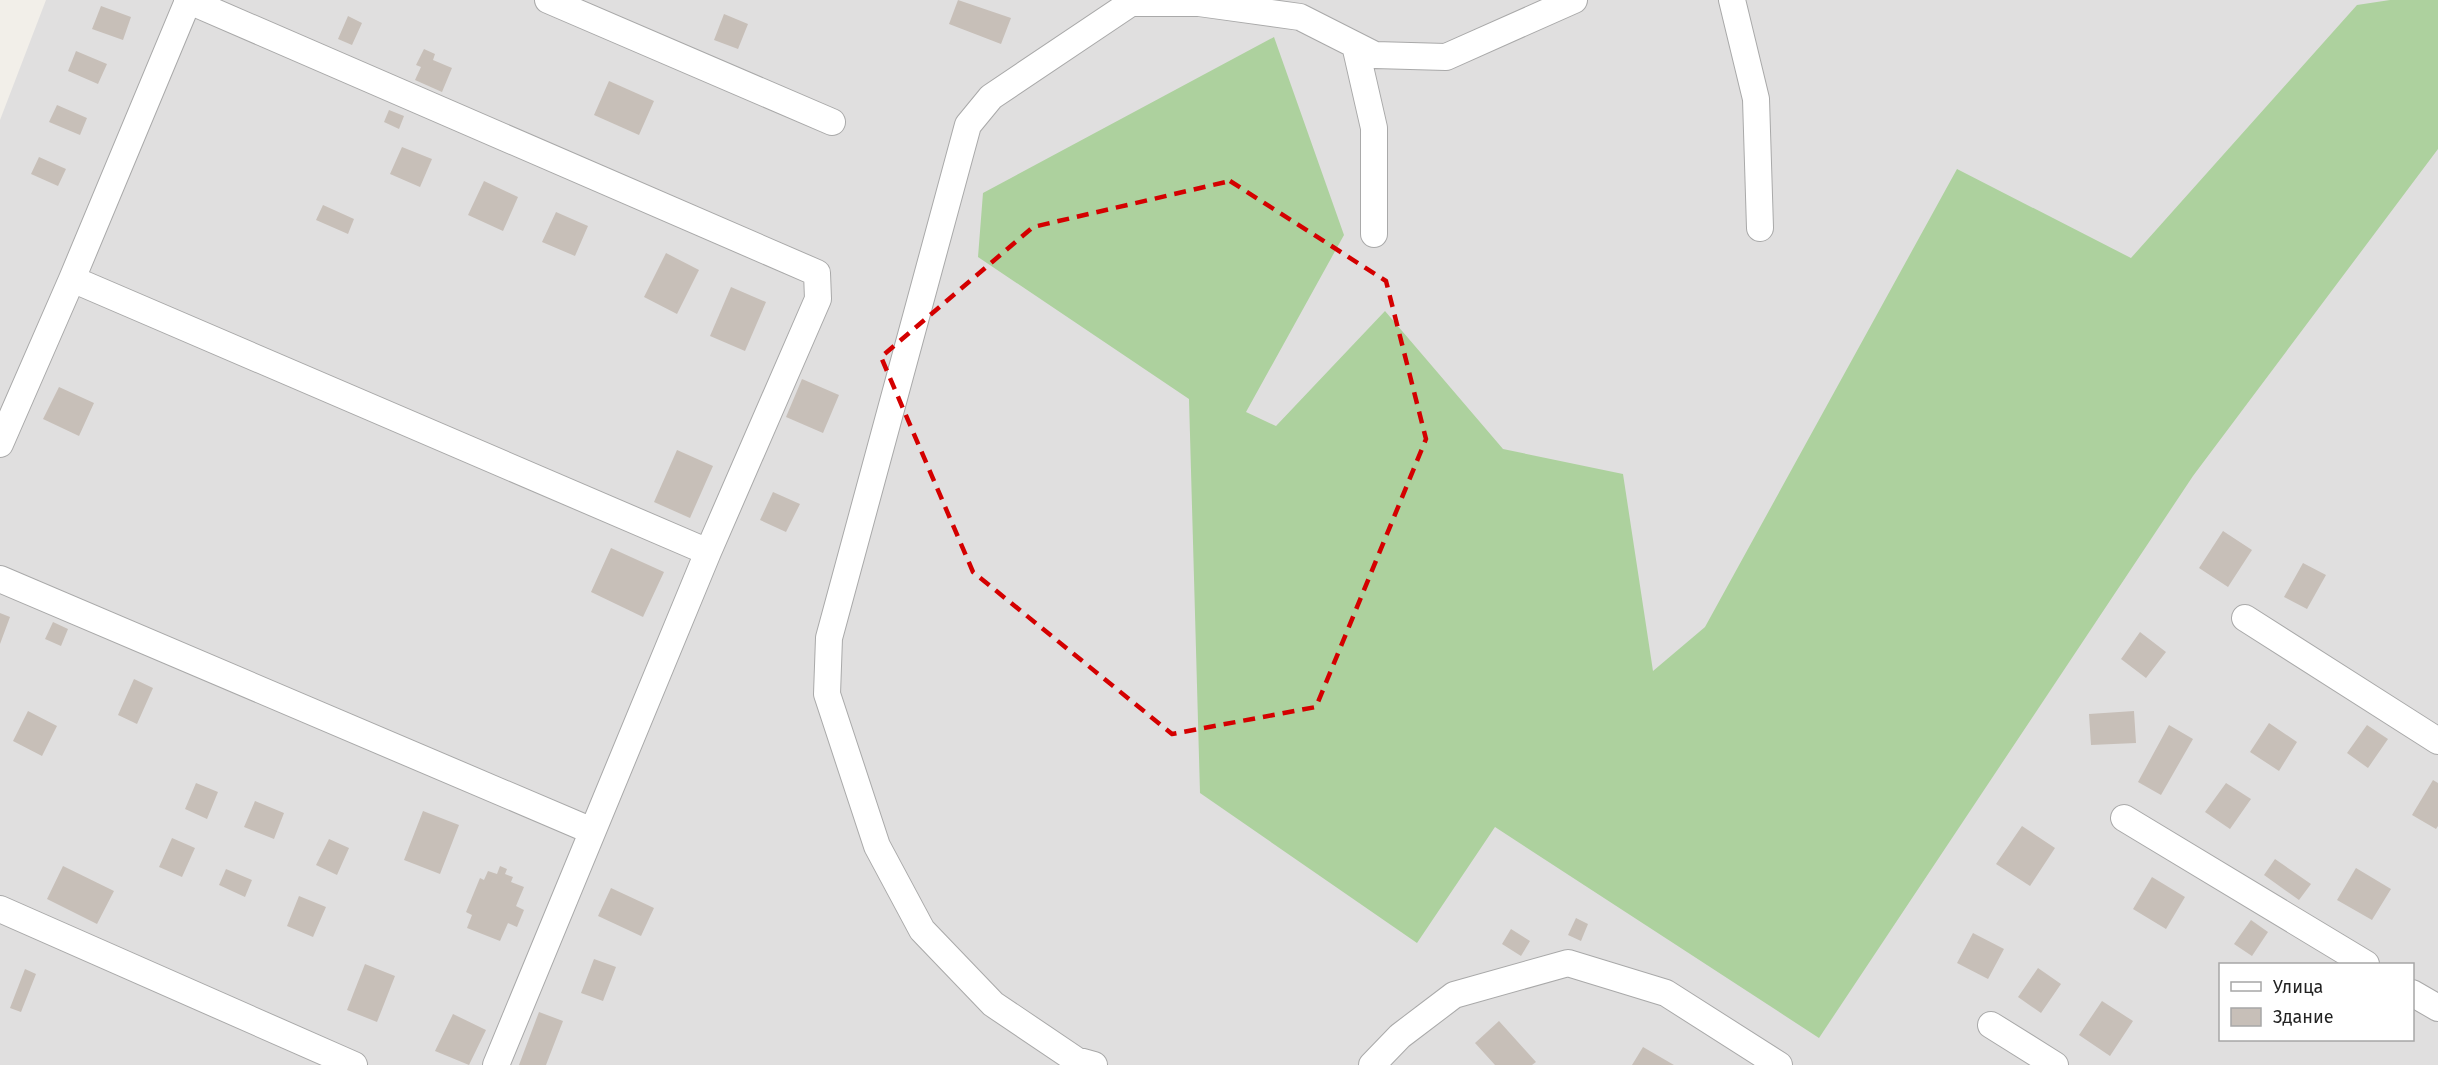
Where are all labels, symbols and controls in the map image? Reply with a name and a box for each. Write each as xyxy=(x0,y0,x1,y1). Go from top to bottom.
legend xyxy=(2219,963,2414,1041)
text: Улица xyxy=(2273,976,2323,998)
text: Здание xyxy=(2273,1006,2334,1028)

